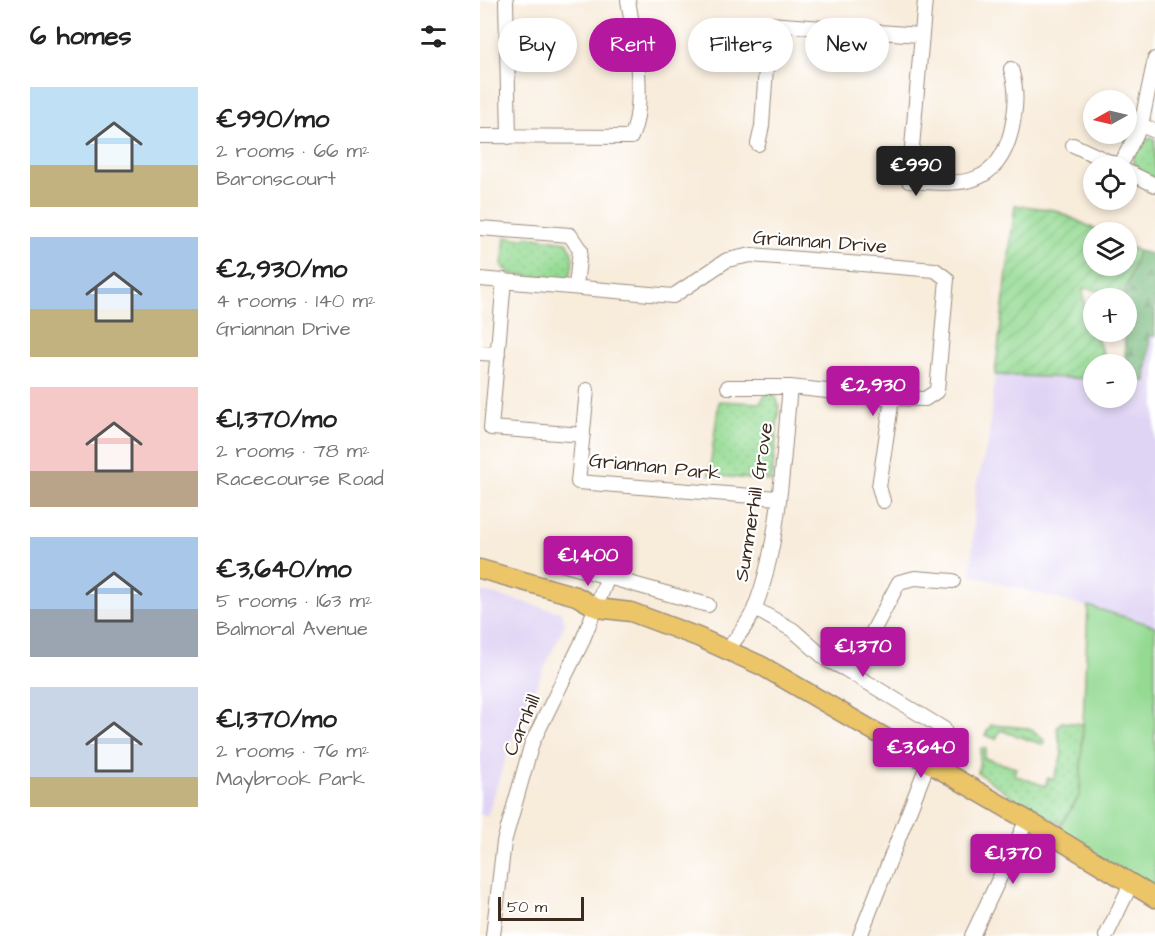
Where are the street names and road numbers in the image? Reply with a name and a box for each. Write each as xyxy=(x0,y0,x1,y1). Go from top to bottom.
street label: Griannan Drive xyxy=(752,223,888,261)
street label: Summerhill Grove xyxy=(728,420,780,583)
street label: Griannan Park xyxy=(588,446,722,488)
street label: Carnhill xyxy=(496,690,548,760)

